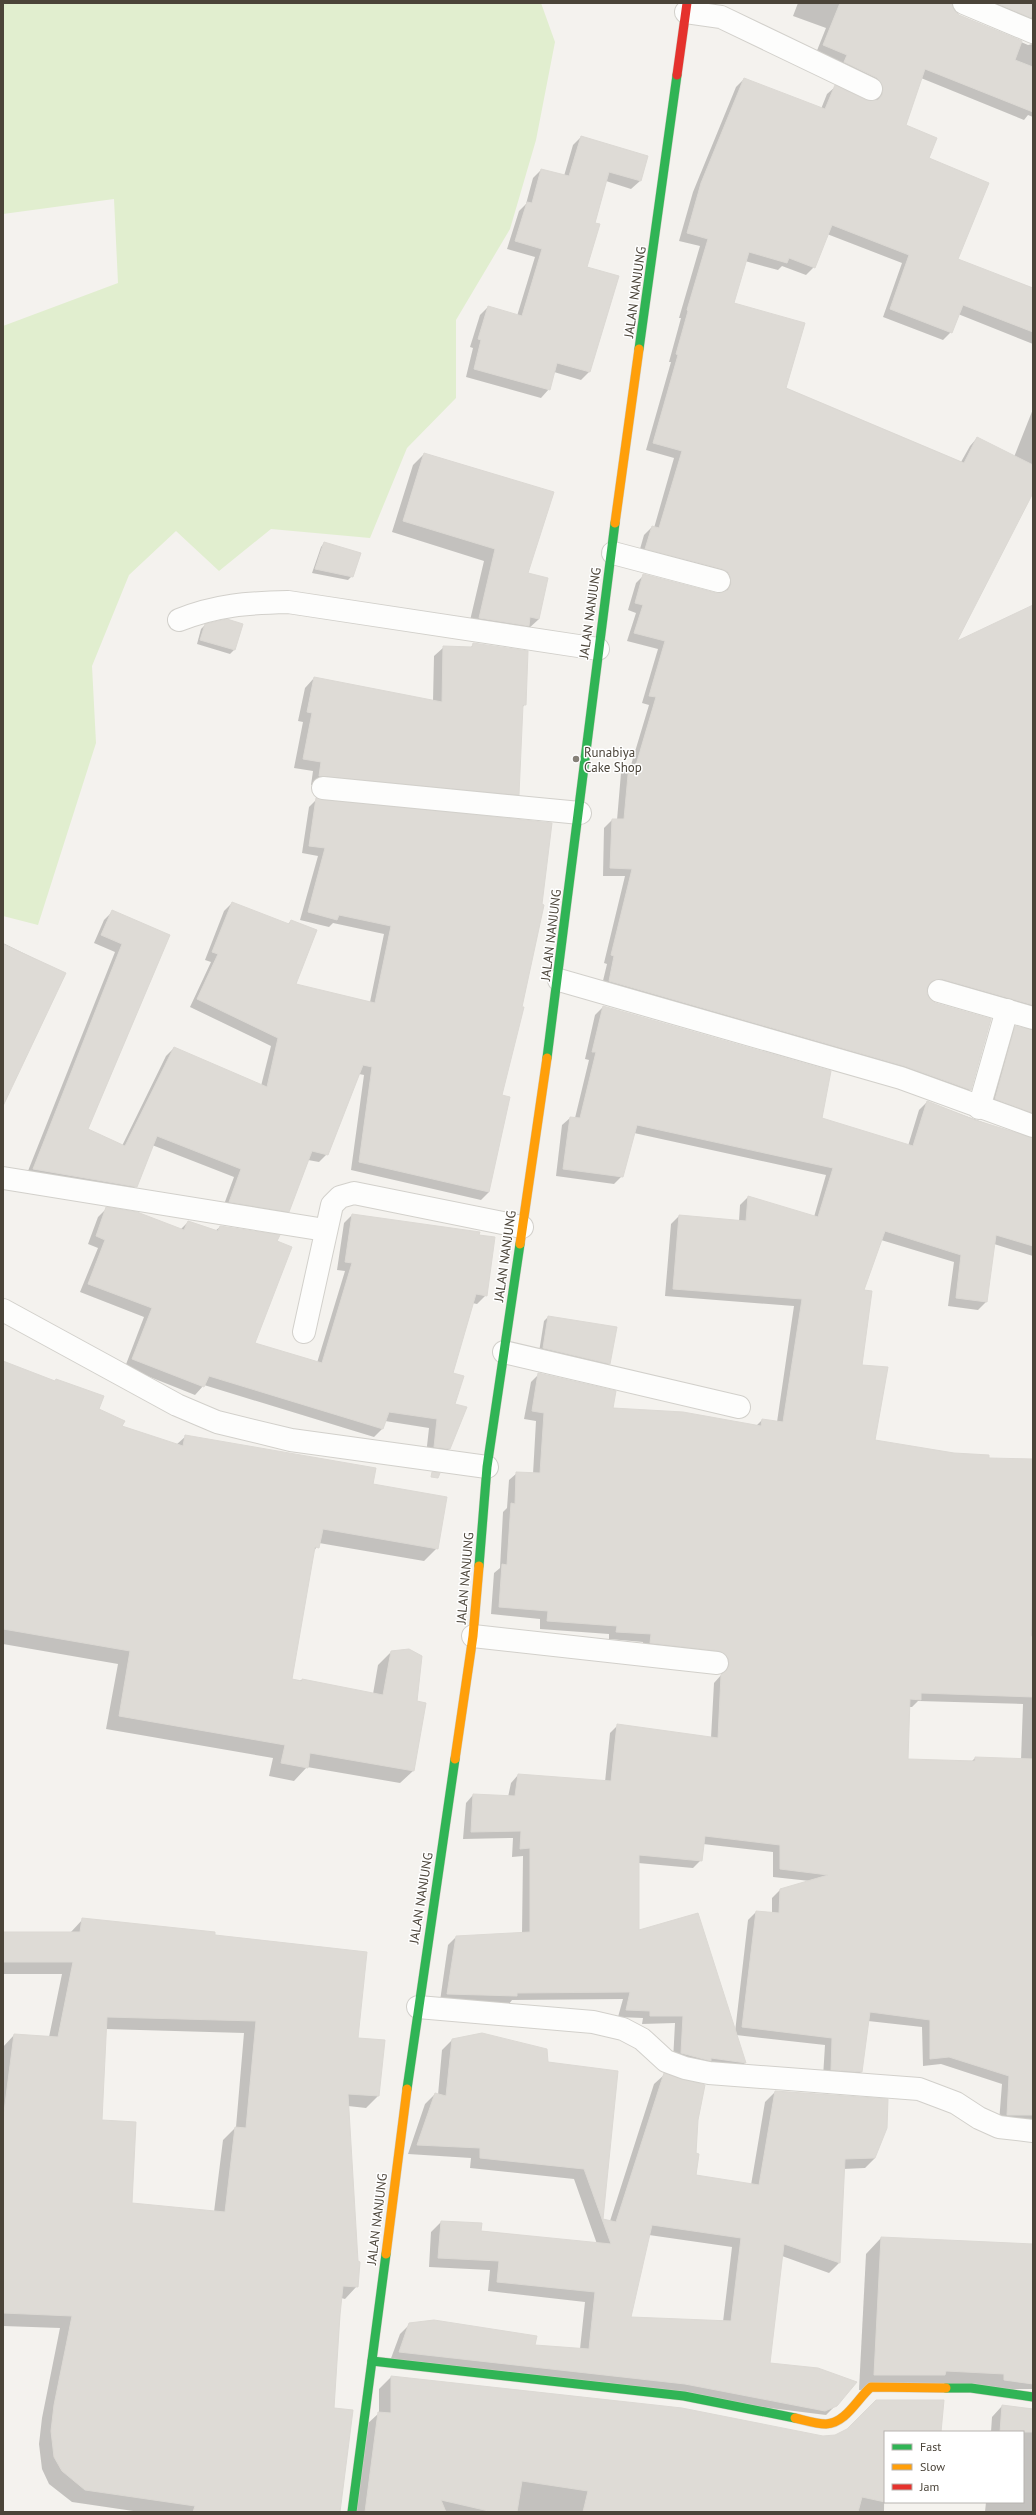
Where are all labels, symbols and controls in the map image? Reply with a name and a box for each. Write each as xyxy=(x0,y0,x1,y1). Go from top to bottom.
street label: JALAN NANJUNG xyxy=(620,245,650,340)
street label: JALAN NANJUNG xyxy=(575,566,605,661)
place label: Runabiya Cake Shop xyxy=(584,744,642,776)
marker: Runabiya Cake Shop xyxy=(571,754,581,764)
street label: JALAN NANJUNG xyxy=(537,888,565,983)
street label: JALAN NANJUNG xyxy=(490,1209,520,1304)
street label: JALAN NANJUNG xyxy=(452,1531,477,1626)
street label: JALAN NANJUNG xyxy=(405,1851,437,1946)
street label: JALAN NANJUNG xyxy=(363,2172,391,2267)
legend xyxy=(884,2431,1024,2503)
text: Fast xyxy=(920,2439,941,2454)
text: Slow xyxy=(920,2459,945,2474)
text: Jam xyxy=(919,2479,939,2494)

